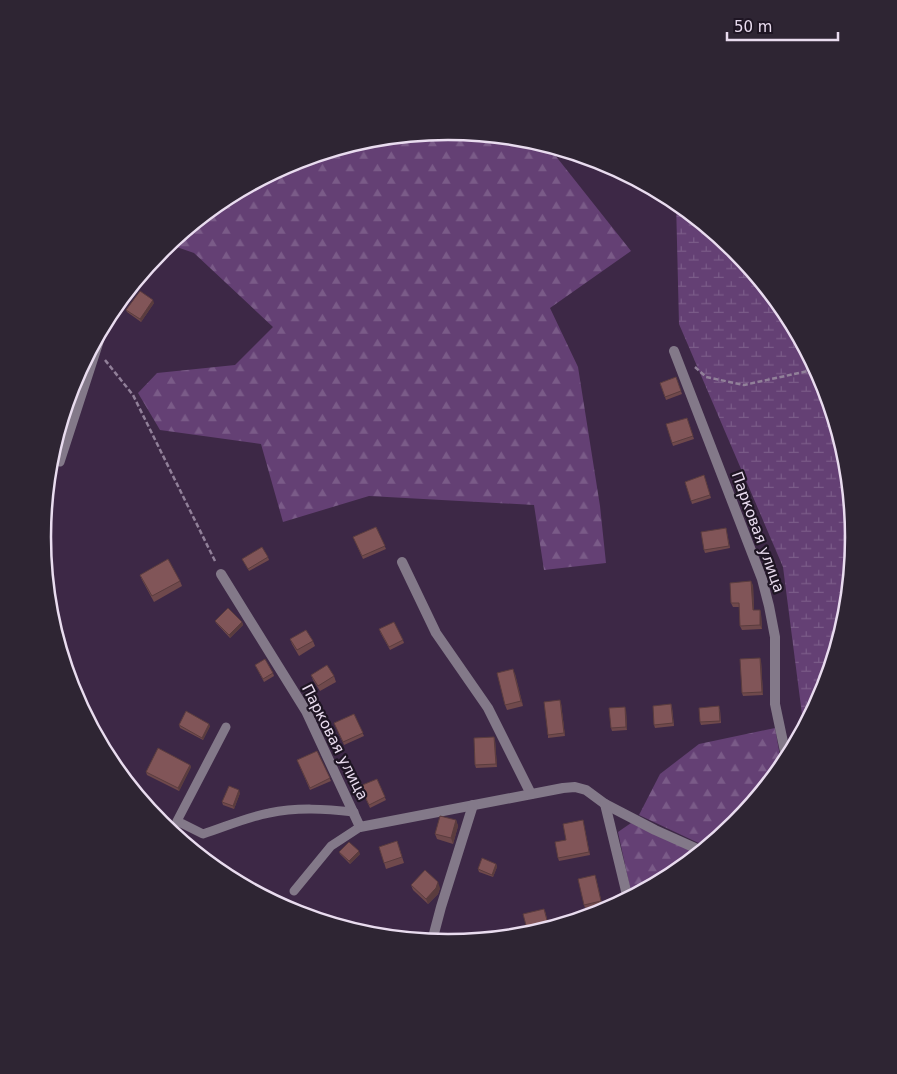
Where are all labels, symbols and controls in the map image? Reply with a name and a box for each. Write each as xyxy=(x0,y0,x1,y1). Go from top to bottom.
scale bar xyxy=(727,10,838,42)
text: 50 m xyxy=(734,18,772,36)
street label: Парковая улица xyxy=(728,469,788,595)
street label: Парковая улица xyxy=(298,681,372,803)

